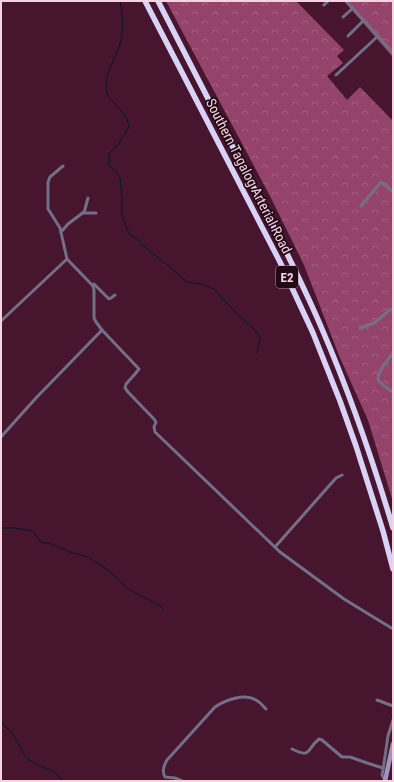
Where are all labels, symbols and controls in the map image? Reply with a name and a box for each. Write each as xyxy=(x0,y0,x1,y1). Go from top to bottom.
street label: Southern Tagalog Arterial Road xyxy=(203,96,295,256)
road number: E2 xyxy=(276,266,298,288)

